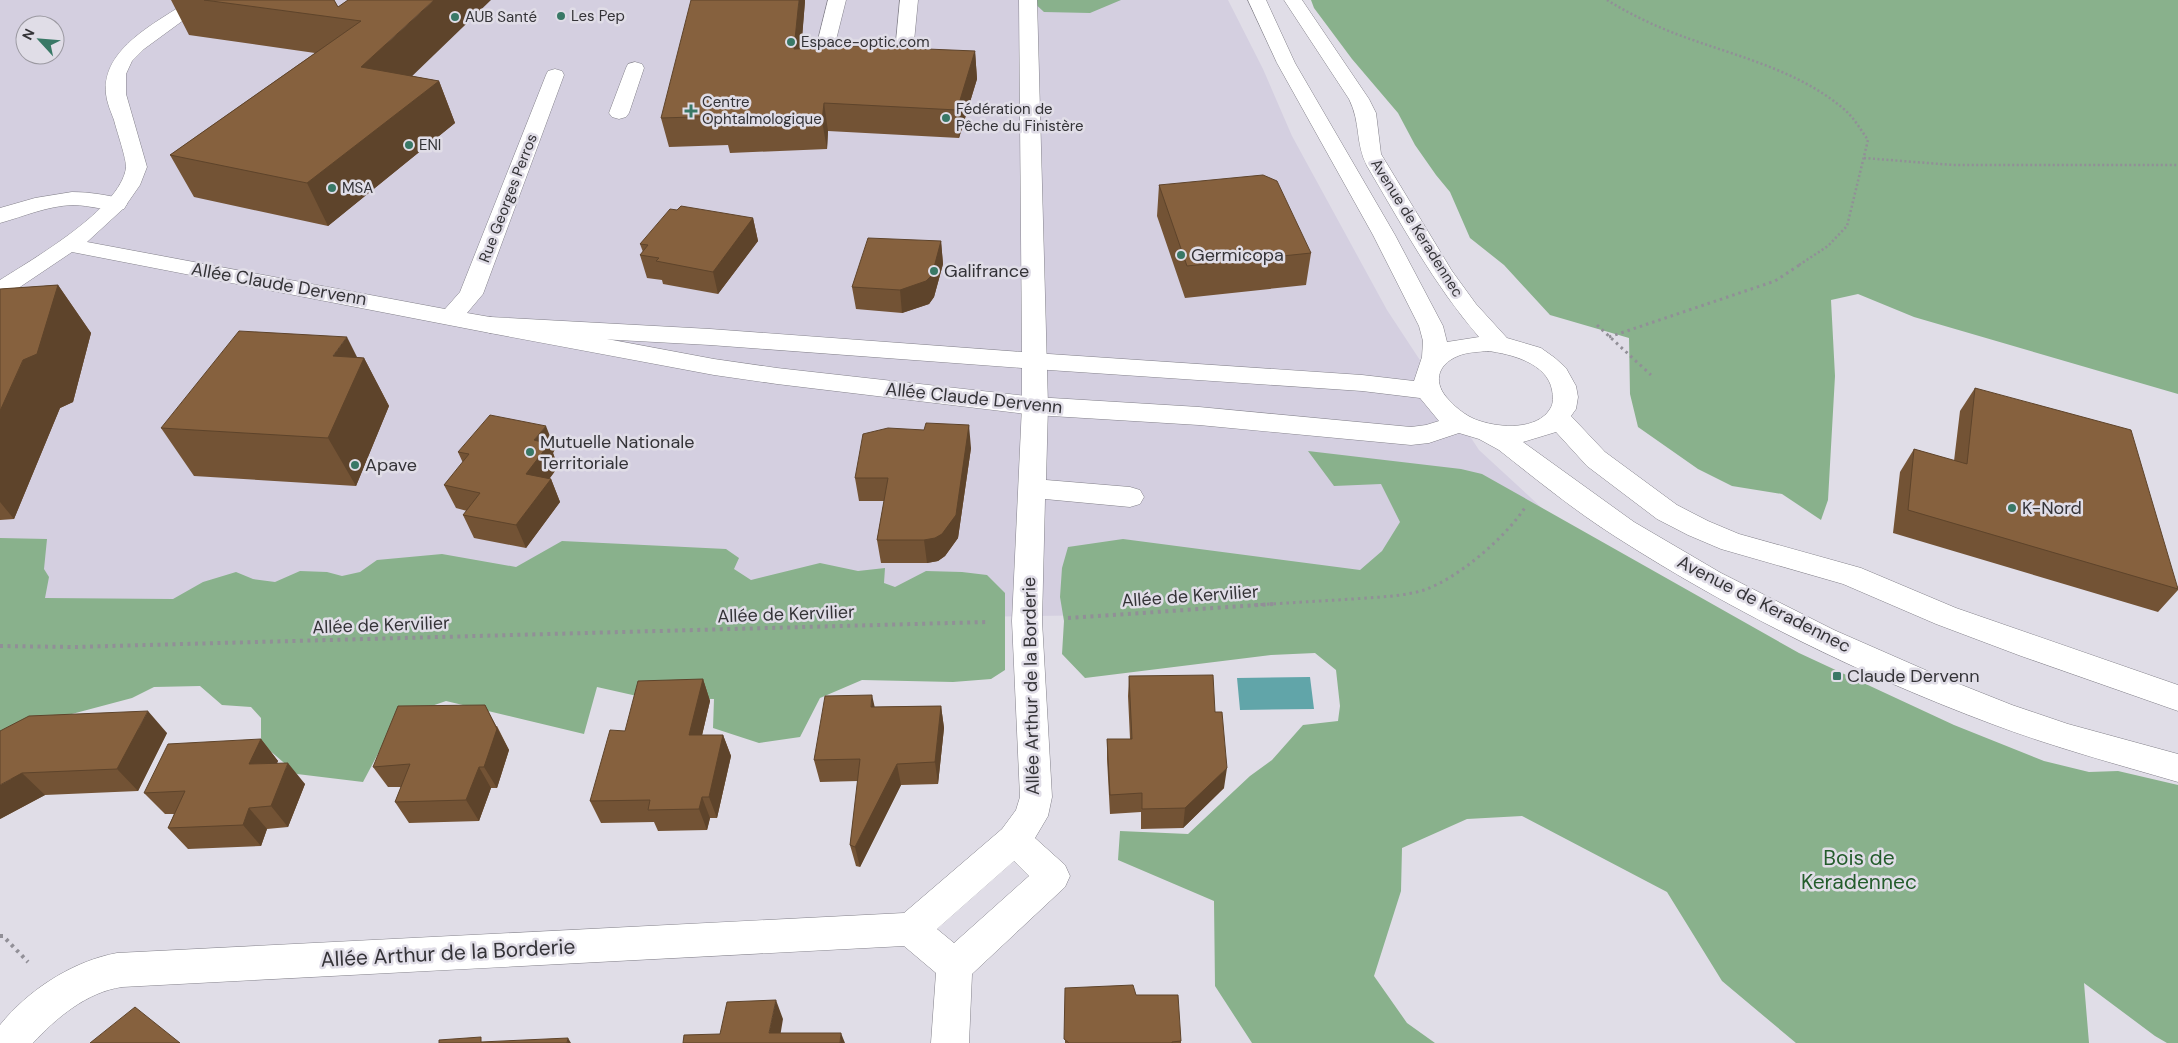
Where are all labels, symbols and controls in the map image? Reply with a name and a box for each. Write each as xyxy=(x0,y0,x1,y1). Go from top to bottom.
place label: Les Pep xyxy=(571,6,625,26)
place label: AUB Santé xyxy=(465,7,537,27)
marker: Les Pep xyxy=(555,10,567,22)
marker: AUB Santé xyxy=(449,11,461,23)
north arrow xyxy=(15,15,65,65)
text: N xyxy=(18,26,39,43)
place label: Espace-optic.com xyxy=(801,32,930,52)
marker: Espace-optic.com xyxy=(785,36,797,48)
place label: Centre Ophtalmologique xyxy=(702,92,822,129)
place label: Fédération de Pêche du Finistère xyxy=(956,99,1084,136)
marker: Centre Ophtalmologique xyxy=(684,104,698,118)
marker: Fédération de Pêche du Finistère xyxy=(940,112,952,124)
street label: Rue Georges Perros xyxy=(474,131,542,265)
place label: ENI xyxy=(419,135,441,155)
marker: ENI xyxy=(403,139,415,151)
street label: Avenue de Keradennec xyxy=(1366,155,1468,301)
place label: MSA xyxy=(342,178,373,198)
marker: MSA xyxy=(326,182,338,194)
place label: Germicopa xyxy=(1191,243,1284,267)
marker: Germicopa xyxy=(1175,249,1187,261)
street label: Allée Claude Dervenn xyxy=(189,257,369,311)
place label: Galifrance xyxy=(944,259,1029,283)
marker: Galifrance xyxy=(928,265,940,277)
street label: Allée Claude Dervenn xyxy=(884,377,1064,419)
place label: Mutuelle Nationale Territoriale xyxy=(540,430,694,475)
marker: Mutuelle Nationale Territoriale xyxy=(524,446,536,458)
place label: Apave xyxy=(365,453,417,477)
marker: Apave xyxy=(349,459,361,471)
place label: K-Nord xyxy=(2022,496,2082,520)
marker: K-Nord xyxy=(2006,502,2018,514)
street label: Avenue de Keradennec xyxy=(1673,550,1855,658)
street label: Allée Arthur de la Borderie xyxy=(1017,577,1045,795)
street label: Allée de Kervilier xyxy=(1121,579,1260,613)
street label: Allée de Kervilier xyxy=(717,600,855,628)
street label: Allée de Kervilier xyxy=(312,611,450,639)
place label: Claude Dervenn xyxy=(1847,664,1980,688)
marker: Claude Dervenn xyxy=(1831,670,1843,682)
park label: Bois de Keradennec xyxy=(1801,844,1917,896)
street label: Allée Arthur de la Borderie xyxy=(320,932,576,974)

